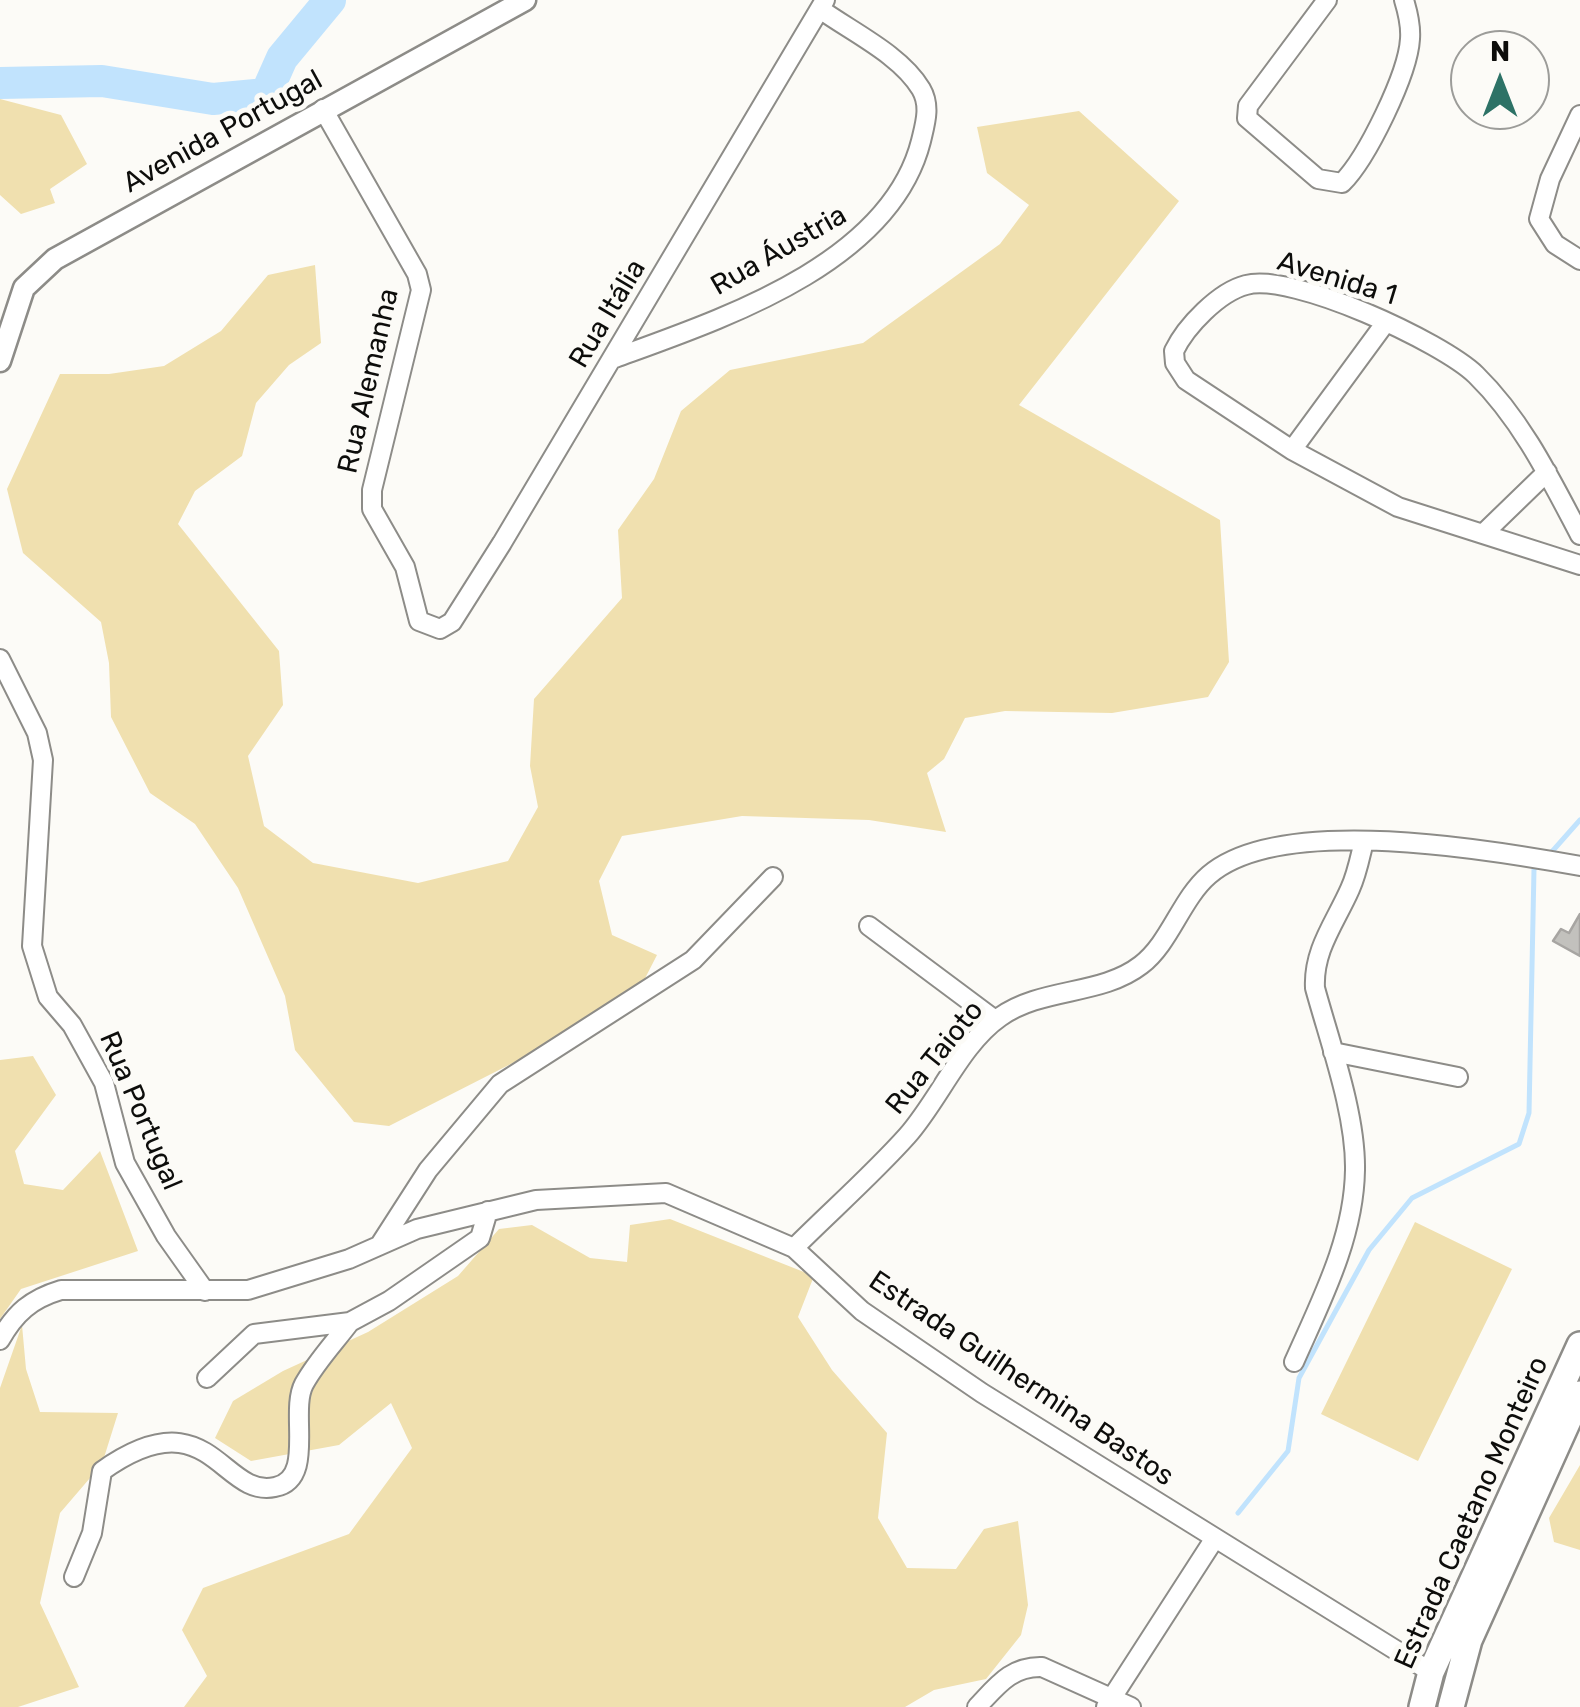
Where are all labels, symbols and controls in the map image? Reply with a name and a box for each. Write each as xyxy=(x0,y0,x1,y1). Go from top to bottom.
north arrow xyxy=(1450,30,1550,130)
text: N xyxy=(1490,35,1510,68)
street label: Avenida Portugal xyxy=(118,63,328,201)
street label: Rua Áustria xyxy=(705,199,853,303)
street label: Avenida 1 xyxy=(1273,245,1401,313)
street label: Rua Itália xyxy=(563,254,653,374)
street label: Rua Alemanha xyxy=(331,285,407,477)
street label: Rua Taioto xyxy=(879,994,991,1122)
street label: Rua Portugal xyxy=(92,1027,188,1195)
street label: Estrada Guilhermina Bastos xyxy=(862,1264,1180,1494)
street label: Estrada Caetano Monteiro xyxy=(1388,1352,1556,1674)

